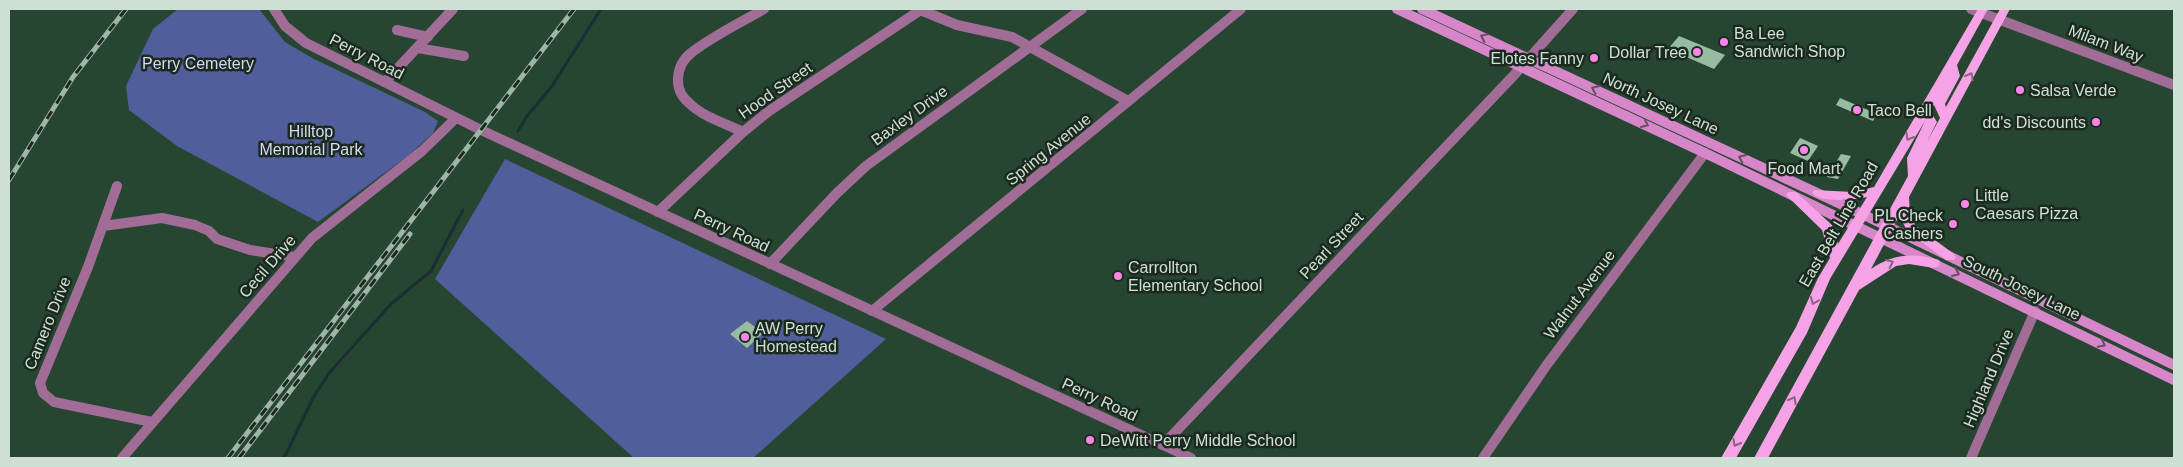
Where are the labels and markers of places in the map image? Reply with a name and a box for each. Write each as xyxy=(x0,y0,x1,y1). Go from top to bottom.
place label: Ba Lee Sandwich Shop xyxy=(1734,25,1845,60)
marker: Ba Lee Sandwich Shop xyxy=(1718,36,1730,48)
place label: Dollar Tree xyxy=(1609,44,1687,61)
marker: Dollar Tree xyxy=(1691,46,1703,58)
place label: Elotes Fanny xyxy=(1491,50,1584,67)
marker: Elotes Fanny xyxy=(1588,52,1600,64)
place label: Salsa Verde xyxy=(2030,82,2116,99)
marker: Salsa Verde xyxy=(2014,84,2026,96)
place label: Taco Bell xyxy=(1867,102,1932,119)
marker: Taco Bell xyxy=(1851,104,1863,116)
place label: dd's Discounts xyxy=(1982,114,2086,131)
marker: dd's Discounts xyxy=(2090,116,2102,128)
marker: Food Mart xyxy=(1798,144,1810,156)
place label: Food Mart xyxy=(1768,160,1841,177)
place label: Little Caesars Pizza xyxy=(1975,187,2078,222)
marker: Little Caesars Pizza xyxy=(1959,198,1971,210)
place label: PL Check Cashers xyxy=(1874,207,1944,242)
marker: PL Check Cashers xyxy=(1947,218,1959,230)
place label: Carrollton Elementary School xyxy=(1128,259,1262,294)
marker: Carrollton Elementary School xyxy=(1112,270,1124,282)
place label: AW Perry Homestead xyxy=(755,320,837,355)
marker: AW Perry Homestead xyxy=(739,331,751,343)
place label: DeWitt Perry Middle School xyxy=(1100,432,1296,449)
marker: DeWitt Perry Middle School xyxy=(1084,434,1096,446)

